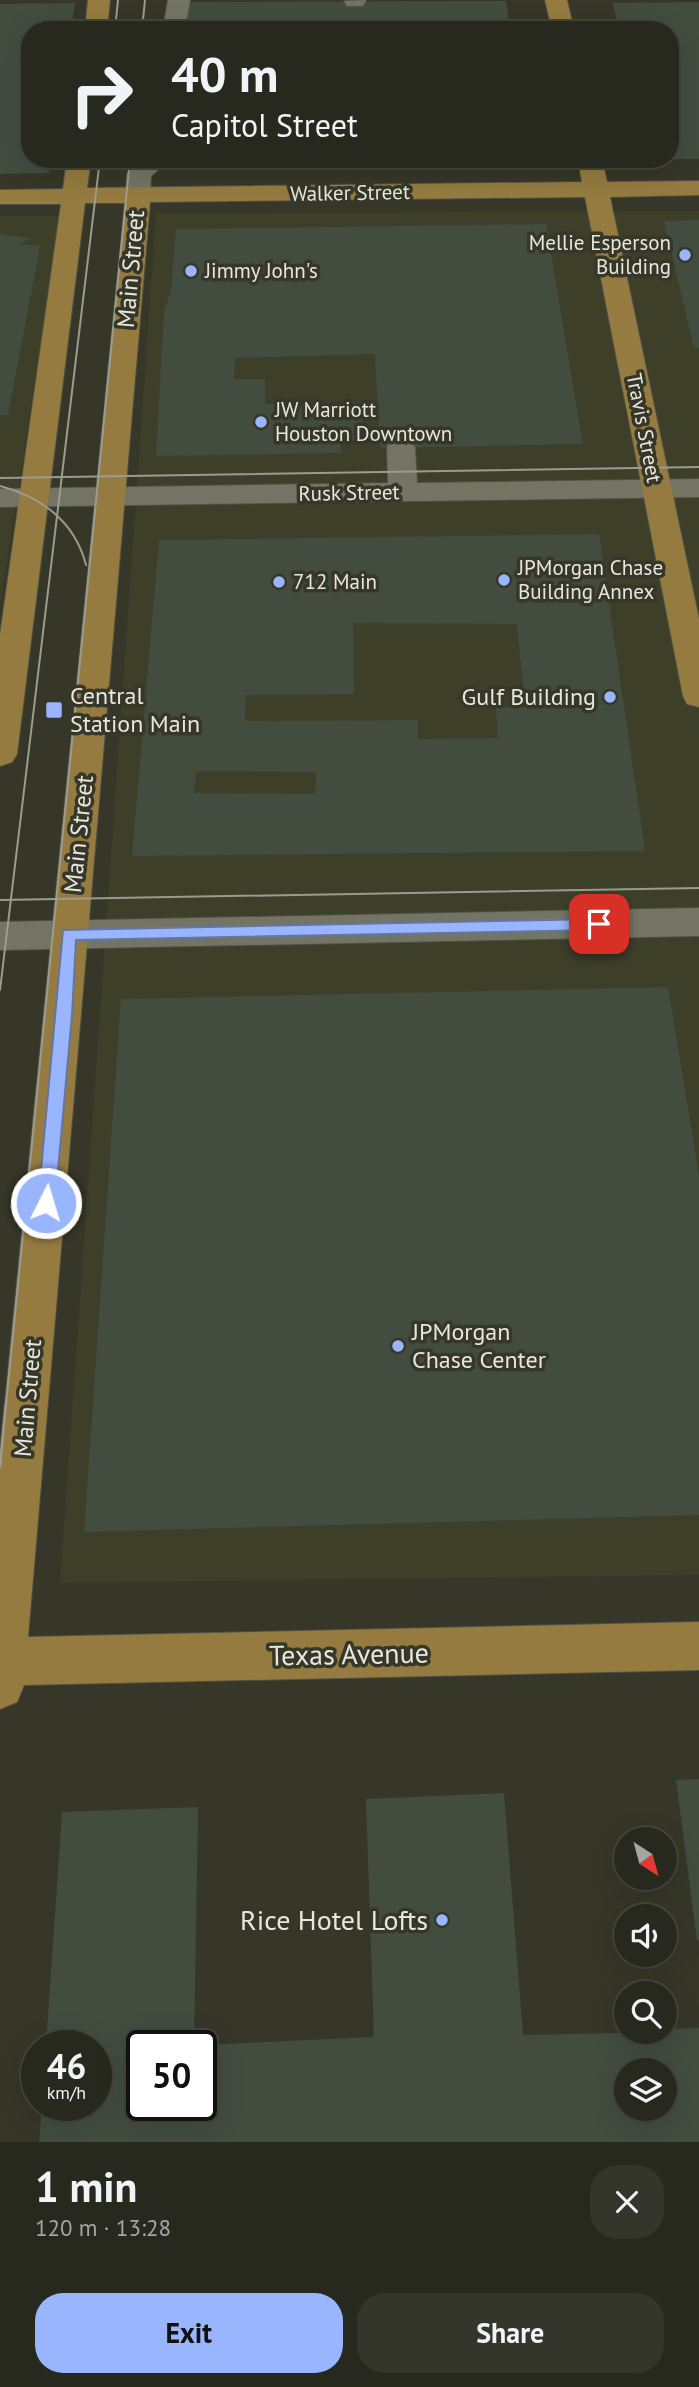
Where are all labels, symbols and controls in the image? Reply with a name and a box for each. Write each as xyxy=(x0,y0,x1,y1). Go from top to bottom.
text: 40 m xyxy=(171,42,278,106)
icon: right xyxy=(56,49,147,140)
text: Capitol Street xyxy=(171,104,358,146)
street label: Walker Street xyxy=(290,178,410,207)
street label: Main Street xyxy=(110,209,151,329)
place label: Mellie Esperson Building xyxy=(529,229,671,280)
marker: Mellie Esperson Building xyxy=(677,247,693,263)
place label: Jimmy John's xyxy=(204,257,318,284)
marker: Jimmy John's xyxy=(183,263,199,279)
street label: Travis Street xyxy=(621,371,668,485)
place label: JW Marriott Houston Downtown xyxy=(274,396,452,447)
marker: JW Marriott Houston Downtown xyxy=(253,414,269,430)
street label: Rusk Street xyxy=(298,478,400,507)
place label: JPMorgan Chase Building Annex xyxy=(517,554,663,605)
place label: 712 Main xyxy=(293,568,377,595)
marker: JPMorgan Chase Building Annex xyxy=(496,572,512,588)
marker: 712 Main xyxy=(271,574,287,590)
place label: Central Station Main xyxy=(70,680,200,739)
place label: Gulf Building xyxy=(462,681,596,712)
marker: Gulf Building xyxy=(602,689,618,705)
marker: Central Station Main xyxy=(44,700,64,720)
street label: Main Street xyxy=(57,774,100,894)
pin xyxy=(569,894,629,954)
icon: arrive xyxy=(580,905,618,943)
position arrow xyxy=(9,1166,83,1240)
place label: JPMorgan Chase Center xyxy=(411,1316,546,1375)
street label: Main Street xyxy=(7,1338,48,1458)
marker: JPMorgan Chase Center xyxy=(390,1338,406,1354)
street label: Texas Avenue xyxy=(269,1634,429,1673)
north arrow xyxy=(614,1827,677,1890)
map controls xyxy=(614,1827,677,2121)
place label: Rice Hotel Lofts xyxy=(240,1901,428,1938)
button: sound xyxy=(614,1904,677,1967)
marker: Rice Hotel Lofts xyxy=(434,1912,450,1928)
button: search xyxy=(614,1981,677,2044)
speed limit sign: 50 xyxy=(126,2030,217,2121)
text: 46 xyxy=(47,2043,86,2089)
button: layers xyxy=(614,2058,677,2121)
text: km/h xyxy=(47,2081,86,2104)
text: 1 min xyxy=(35,2159,137,2214)
button: close xyxy=(590,2165,664,2239)
text: 120 m · 13:28 xyxy=(35,2213,171,2242)
button: Exit xyxy=(35,2293,343,2373)
button: Share xyxy=(357,2293,664,2373)

